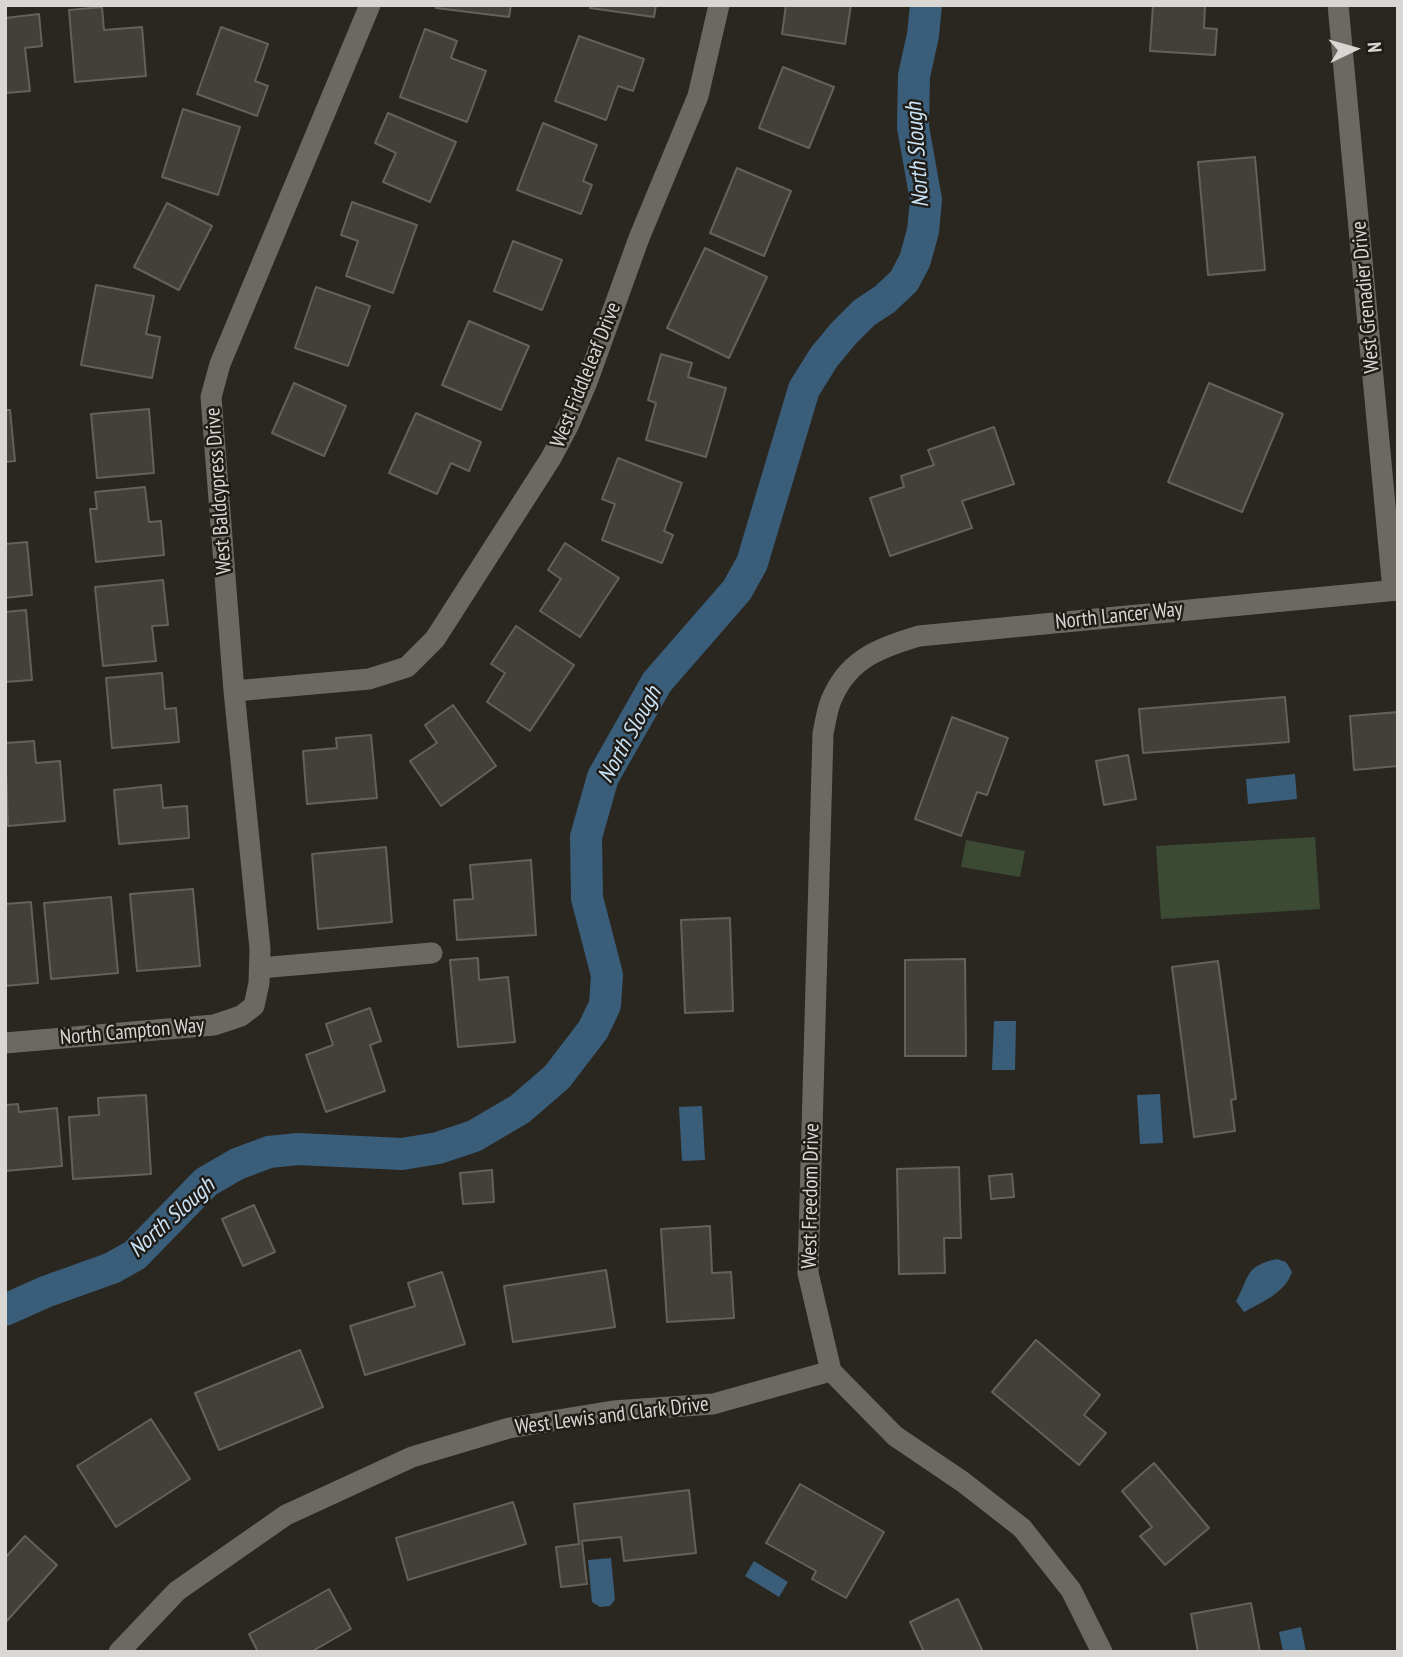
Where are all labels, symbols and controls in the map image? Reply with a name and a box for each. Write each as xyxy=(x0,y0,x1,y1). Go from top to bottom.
north arrow xyxy=(1319,14,1389,84)
text: N xyxy=(1363,41,1387,53)
water label: North Slough xyxy=(901,101,935,209)
street label: West Grenadier Drive xyxy=(1347,220,1385,374)
street label: West Fiddleleaf Drive xyxy=(545,299,627,451)
street label: West Baldcypress Drive xyxy=(201,407,237,575)
street label: North Lancer Way xyxy=(1054,597,1184,635)
water label: North Slough xyxy=(592,682,668,788)
street label: North Campton Way xyxy=(59,1013,205,1051)
street label: West Freedom Drive xyxy=(797,1123,825,1269)
water label: North Slough xyxy=(124,1172,220,1264)
street label: West Lewis and Clark Drive xyxy=(514,1392,710,1440)

